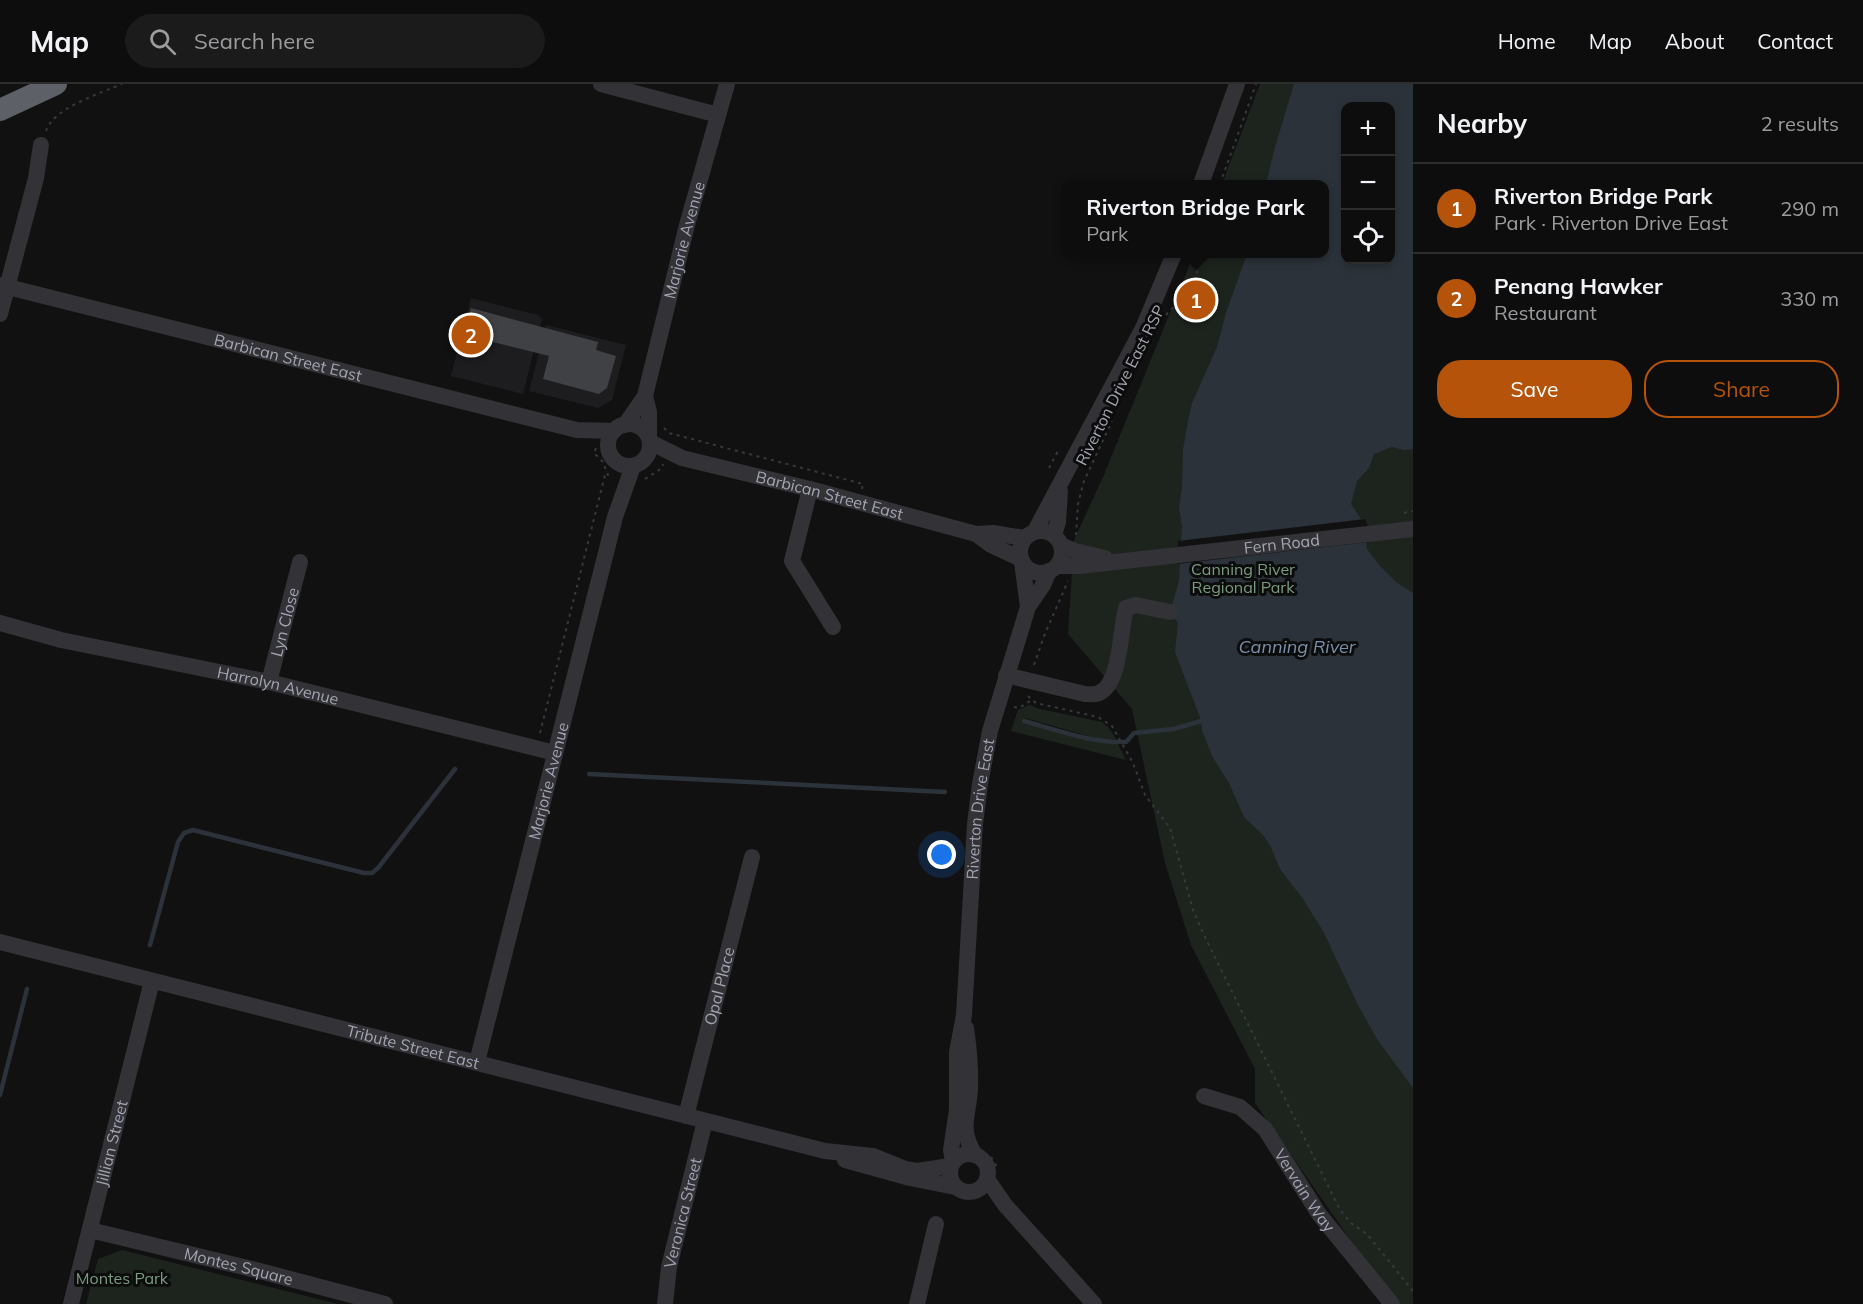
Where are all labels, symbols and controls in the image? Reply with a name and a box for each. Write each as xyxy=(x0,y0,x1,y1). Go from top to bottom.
search box xyxy=(125,14,545,68)
text: Map xyxy=(30,24,89,59)
icon: search xyxy=(146,25,179,58)
text: Search here xyxy=(194,27,315,55)
text: Home xyxy=(1498,28,1556,54)
text: Map xyxy=(1589,28,1632,54)
text: About xyxy=(1665,28,1724,54)
text: Contact xyxy=(1757,28,1833,54)
map controls xyxy=(1341,102,1395,264)
button: + xyxy=(1341,102,1395,156)
text: Nearby xyxy=(1437,107,1527,140)
text: 2 results xyxy=(1761,111,1839,136)
button: − xyxy=(1341,156,1395,210)
street label: Marjorie Avenue xyxy=(659,179,709,301)
popup xyxy=(1062,180,1329,258)
text: Riverton Bridge Park xyxy=(1494,182,1712,210)
text: Riverton Bridge Park xyxy=(1086,193,1305,221)
text: 1 xyxy=(1451,196,1463,221)
text: 290 m xyxy=(1780,196,1839,221)
button: locate xyxy=(1341,210,1395,264)
text: Park · Riverton Drive East xyxy=(1494,210,1728,235)
text: Park xyxy=(1086,221,1128,246)
text: Penang Hawker xyxy=(1494,272,1663,300)
pin: 1 xyxy=(1176,278,1216,322)
text: 2 xyxy=(1451,286,1463,311)
text: 330 m xyxy=(1780,286,1839,311)
text: Restaurant xyxy=(1494,300,1597,325)
street label: Riverton Drive East RSP xyxy=(1071,302,1169,468)
pin: 2 xyxy=(452,312,490,358)
street label: Barbican Street East xyxy=(212,329,364,386)
button: Save xyxy=(1437,360,1632,418)
button: Share xyxy=(1644,360,1839,418)
street label: Barbican Street East xyxy=(754,466,906,524)
street label: Fern Road xyxy=(1243,529,1321,558)
park label: Canning River Regional Park xyxy=(1191,559,1295,597)
street label: Lyn Close xyxy=(266,585,303,659)
water label: Canning River xyxy=(1239,635,1357,658)
street label: Harrolyn Avenue xyxy=(215,662,341,709)
street label: Marjorie Avenue xyxy=(524,720,573,842)
street label: Riverton Drive East xyxy=(962,737,998,880)
your location xyxy=(927,840,956,869)
street label: Opal Place xyxy=(700,945,739,1027)
street label: Tribute Street East xyxy=(344,1020,482,1073)
street label: Jillian Street xyxy=(91,1097,132,1188)
street label: Vervain Way xyxy=(1270,1145,1340,1236)
street label: Veronica Street xyxy=(659,1155,706,1270)
street label: Montes Square xyxy=(182,1243,295,1289)
park label: Montes Park xyxy=(76,1268,169,1288)

